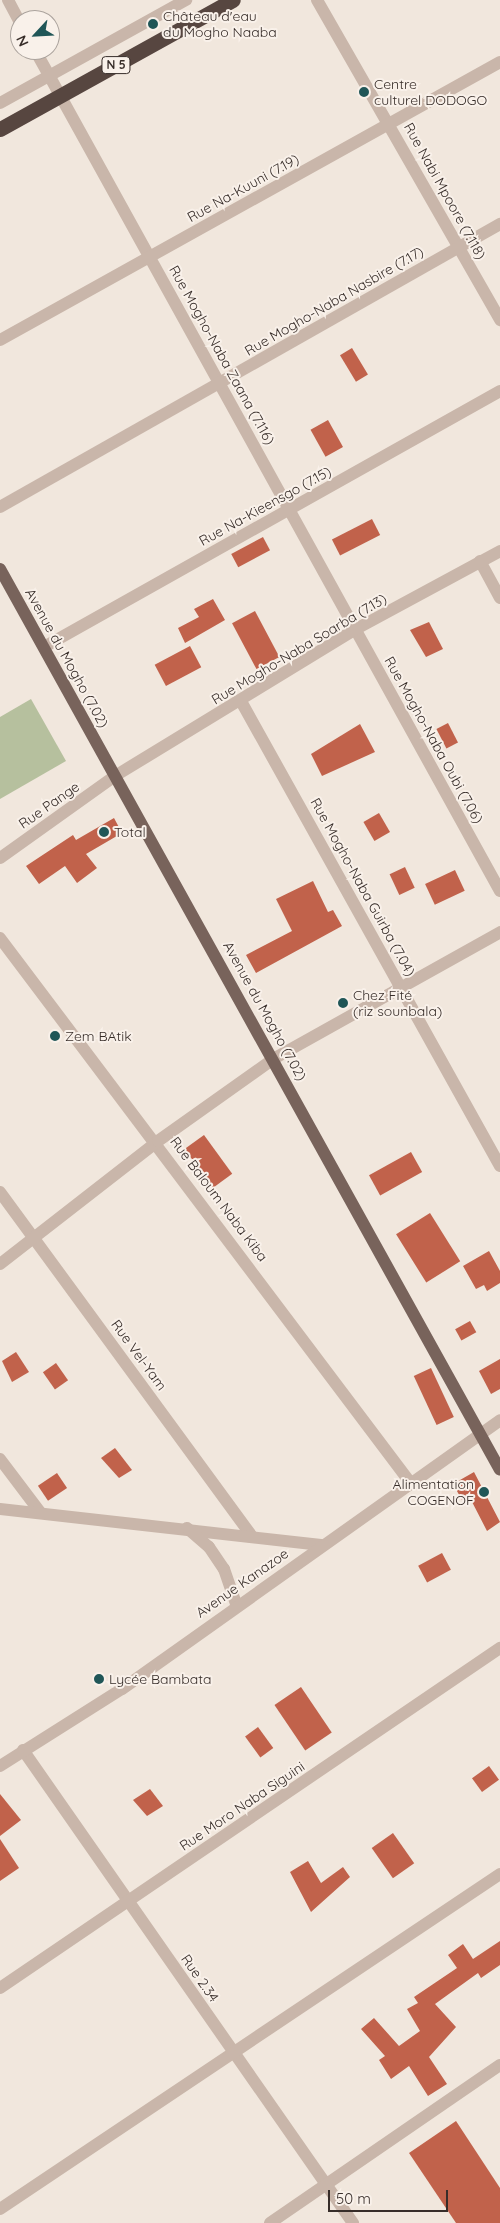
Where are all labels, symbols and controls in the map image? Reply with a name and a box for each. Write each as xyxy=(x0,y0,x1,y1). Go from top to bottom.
place label: Château d'eau du Mogho Naaba xyxy=(163,8,277,40)
north arrow xyxy=(10,10,60,60)
marker: Château d'eau du Mogho Naaba xyxy=(147,18,159,30)
text: N xyxy=(12,32,33,49)
road number: N 5 xyxy=(101,56,131,74)
place label: Centre culturel DODOGO xyxy=(374,76,487,108)
marker: Centre culturel DODOGO xyxy=(358,86,370,98)
street label: Rue Nabi Mpoore (7.118) xyxy=(400,120,490,262)
street label: Rue Na-Kuuni (7.19) xyxy=(184,150,302,226)
street label: Rue Mogho-Naba Nasbire (7.17) xyxy=(242,243,426,359)
street label: Rue Mogho-Naba Zaana (7.116) xyxy=(166,263,278,447)
street label: Rue Na-Kieensgo (7.15) xyxy=(196,463,334,549)
street label: Avenue du Mogho (7.02) xyxy=(22,585,112,731)
street label: Rue Mogho-Naba Soarba (7.13) xyxy=(208,590,390,708)
street label: Rue Mogho-Naba Oubi (7.06) xyxy=(381,654,487,826)
street label: Rue Pange xyxy=(15,778,83,832)
street label: Rue Mogho-Naba Guirba (7.04) xyxy=(307,795,419,979)
place label: Total xyxy=(114,824,146,840)
marker: Total xyxy=(98,826,110,838)
street label: Avenue du Mogho (7.02) xyxy=(220,938,310,1084)
place label: Chez Fité (riz sounbala) xyxy=(353,987,442,1020)
marker: Chez Fité (riz sounbala) xyxy=(337,997,349,1009)
place label: Zem BAtik xyxy=(65,1028,132,1044)
marker: Zem BAtik xyxy=(49,1030,61,1042)
street label: Rue Baloum Naba Kiba xyxy=(167,1133,271,1265)
street label: Rue Vel-Yam xyxy=(108,1316,170,1394)
place label: Alimentation COGENOF xyxy=(392,1476,474,1508)
marker: Alimentation COGENOF xyxy=(478,1486,490,1498)
street label: Avenue Kanazoe xyxy=(192,1545,292,1621)
place label: Lycée Bambata xyxy=(109,1671,211,1687)
marker: Lycée Bambata xyxy=(93,1673,105,1685)
street label: Rue Moro Naba Siguini xyxy=(176,1758,308,1854)
street label: Rue 2.34 xyxy=(178,1951,222,2005)
scale bar xyxy=(330,2180,450,2212)
text: 50 m xyxy=(336,2189,371,2208)

